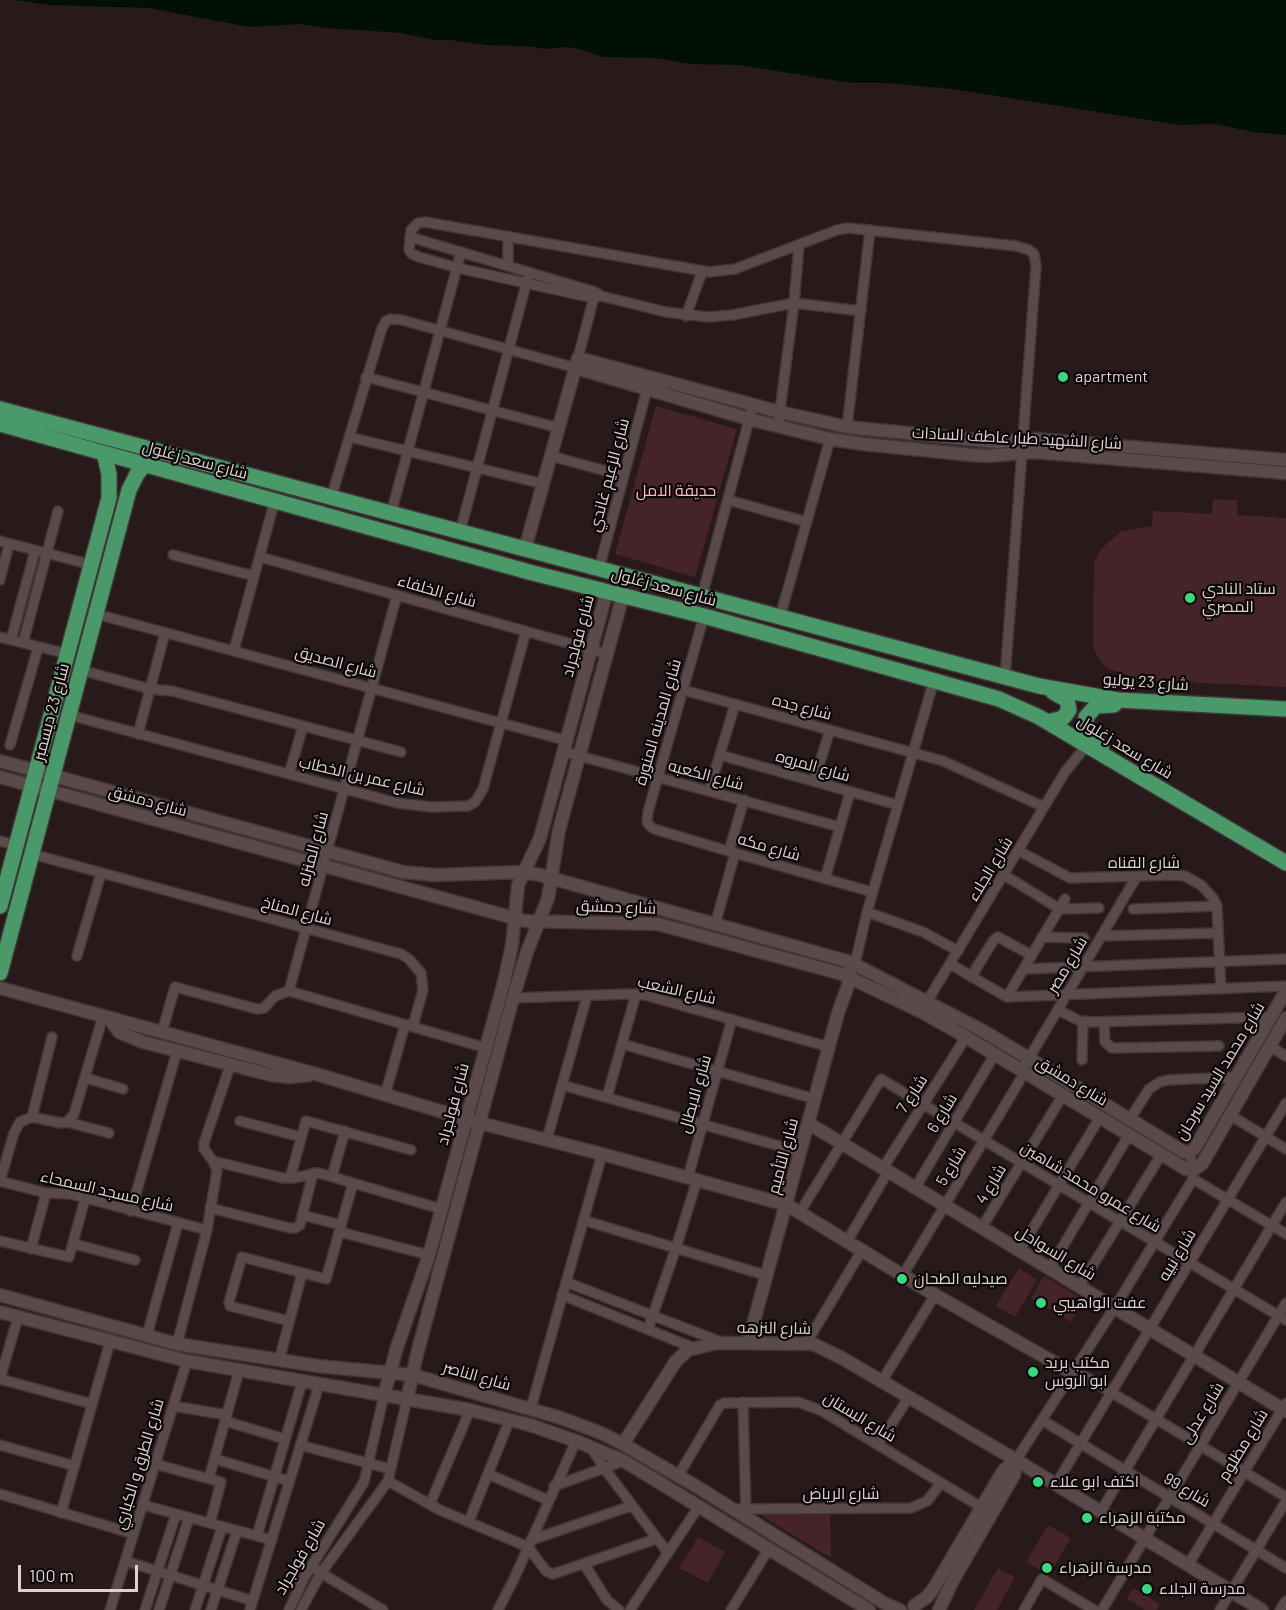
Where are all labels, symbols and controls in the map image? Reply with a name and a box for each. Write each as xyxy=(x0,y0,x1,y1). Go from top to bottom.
place label: apartment xyxy=(1075,367,1148,387)
marker: apartment xyxy=(1056,370,1070,384)
street label: شارع الزعيم غاندي xyxy=(585,416,633,534)
street label: شارع الشهيد طيار عاطف السادات xyxy=(911,423,1123,453)
street label: شارع سعد زغلول xyxy=(140,437,250,483)
park label: حديقة الامل xyxy=(636,481,716,501)
street label: شارع سعد زغلول xyxy=(609,564,719,610)
street label: شارع الخلفاء xyxy=(395,571,479,611)
place label: ستاد النادي المصري xyxy=(1202,579,1276,617)
marker: ستاد النادي المصري xyxy=(1183,591,1197,605)
street label: شارع فولجراد xyxy=(558,593,598,679)
street label: شارع الصديق xyxy=(293,642,379,682)
street label: شارع المدينه المنورة xyxy=(631,657,685,787)
street label: شارع 23 ديسمبر xyxy=(29,661,73,763)
street label: شارع 23 يوليو xyxy=(1102,669,1190,695)
street label: شارع جده xyxy=(770,690,834,724)
street label: شارع سعد زغلول xyxy=(1074,711,1176,783)
street label: شارع المروه xyxy=(774,746,852,786)
street label: شارع عمر بن الخطاب xyxy=(297,752,427,800)
street label: شارع الكعبه xyxy=(666,756,746,794)
street label: شارع دمشق xyxy=(107,781,189,821)
street label: شارع المنزله xyxy=(294,809,332,889)
street label: شارع مكه xyxy=(735,829,803,865)
street label: شارع الجلاء xyxy=(963,833,1017,905)
street label: شارع القناه xyxy=(1108,853,1180,873)
street label: شارع المناخ xyxy=(260,892,334,930)
street label: شارع دمشق xyxy=(576,896,656,918)
street label: شارع مصر xyxy=(1043,933,1091,997)
street label: شارع الشعب xyxy=(636,972,718,1008)
street label: شارع محمد السيد سرحان xyxy=(1171,999,1269,1143)
street label: شارع دمشق xyxy=(1033,1052,1111,1110)
street label: شارع الابطال xyxy=(675,1053,715,1135)
street label: شارع فولجراد xyxy=(433,1061,473,1147)
street label: شارع 7 xyxy=(893,1071,931,1117)
street label: شارع 6 xyxy=(923,1090,961,1136)
street label: شارع التأميم xyxy=(764,1116,802,1196)
street label: شارع عمرو محمد شاهين xyxy=(1017,1138,1165,1236)
street label: شارع 5 xyxy=(932,1143,970,1189)
street label: شارع 4 xyxy=(972,1161,1010,1207)
street label: شارع مسجد السمحاء xyxy=(39,1166,175,1216)
street label: شارع السواحل xyxy=(1012,1222,1100,1284)
street label: شارع نبيه xyxy=(1154,1226,1200,1284)
place label: صيدليه الطحان xyxy=(914,1269,1008,1289)
marker: صيدليه الطحان xyxy=(895,1272,909,1286)
place label: عفت الواهيبي xyxy=(1053,1293,1146,1313)
marker: عفت الواهيبي xyxy=(1034,1296,1048,1310)
street label: شارع النزهه xyxy=(737,1318,811,1338)
place label: مكتب بريد ابو الروس xyxy=(1045,1353,1110,1391)
street label: شارع الناصر xyxy=(441,1357,513,1395)
marker: مكتب بريد ابو الروس xyxy=(1026,1365,1040,1379)
street label: شارع عدلى xyxy=(1176,1379,1228,1447)
street label: شارع البستان xyxy=(820,1388,900,1446)
street label: شارع الطرق و الكباري xyxy=(110,1396,168,1532)
street label: شارع مظلوم xyxy=(1214,1406,1272,1484)
street label: شارع 99 xyxy=(1160,1469,1214,1511)
place label: اكتف ابو علاء xyxy=(1050,1472,1139,1492)
marker: اكتف ابو علاء xyxy=(1031,1475,1045,1489)
street label: شارع الرياض xyxy=(802,1484,880,1504)
place label: مكتبة الزهراء xyxy=(1099,1508,1186,1528)
marker: مكتبة الزهراء xyxy=(1080,1511,1094,1525)
street label: شارع فولجراد xyxy=(271,1516,329,1598)
scale bar xyxy=(21,1553,141,1591)
place label: مدرسة الزهراء xyxy=(1059,1558,1152,1578)
marker: مدرسة الزهراء xyxy=(1040,1561,1054,1575)
text: 100 m xyxy=(29,1564,74,1586)
place label: مدرسة الجلاء xyxy=(1159,1579,1246,1599)
marker: مدرسة الجلاء xyxy=(1140,1582,1154,1596)

